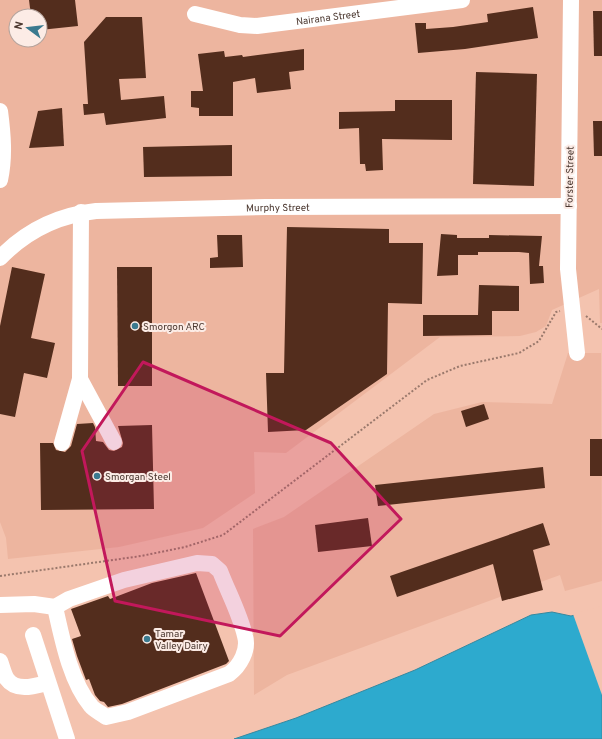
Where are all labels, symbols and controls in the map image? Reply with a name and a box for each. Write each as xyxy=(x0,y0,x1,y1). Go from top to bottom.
north arrow xyxy=(8,8,48,48)
street label: Nairana Street xyxy=(295,8,361,29)
text: N xyxy=(12,20,27,31)
street label: Forster Street xyxy=(563,146,578,208)
street label: Murphy Street xyxy=(246,202,310,215)
marker: Smorgon ARC xyxy=(130,321,140,331)
place label: Smorgon ARC xyxy=(143,321,205,334)
marker: Smorgan Steel xyxy=(92,471,102,481)
place label: Smorgan Steel xyxy=(105,471,171,484)
place label: Tamar Valley Dairy xyxy=(155,628,208,653)
marker: Tamar Valley Dairy xyxy=(142,634,152,644)

